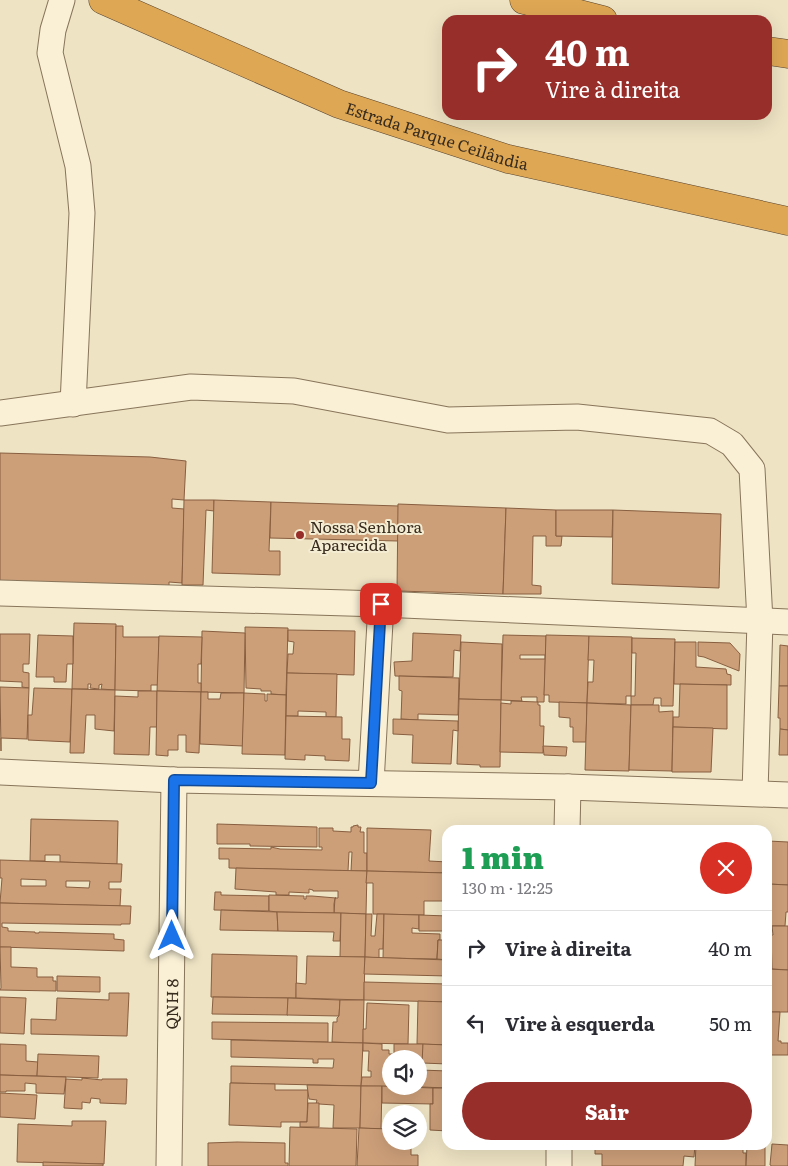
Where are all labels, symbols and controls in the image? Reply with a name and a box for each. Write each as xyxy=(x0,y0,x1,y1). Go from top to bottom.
text: 40 m xyxy=(545,25,630,77)
icon: right xyxy=(462,35,527,100)
text: Vire à direita xyxy=(545,72,680,105)
street label: Estrada Parque Ceilândia xyxy=(343,95,531,175)
place label: Nossa Senhora Aparecida xyxy=(310,514,423,556)
marker: Nossa Senhora Aparecida xyxy=(294,529,306,541)
pin xyxy=(360,583,402,625)
icon: arrive xyxy=(367,590,395,618)
text: 1 min xyxy=(462,834,544,878)
button: close xyxy=(700,842,752,894)
text: 130 m · 12:25 xyxy=(462,875,553,899)
position arrow xyxy=(145,909,197,961)
icon: right xyxy=(462,934,490,962)
text: Vire à direita xyxy=(505,934,632,962)
text: 40 m xyxy=(708,934,752,962)
street label: QNH 8 xyxy=(159,978,183,1030)
icon: left xyxy=(462,1009,490,1037)
text: Vire à esquerda xyxy=(505,1009,655,1037)
text: 50 m xyxy=(709,1009,752,1037)
map controls xyxy=(382,1050,427,1150)
button: sound xyxy=(382,1050,427,1095)
button: Sair xyxy=(462,1082,752,1140)
button: layers xyxy=(382,1105,427,1150)

